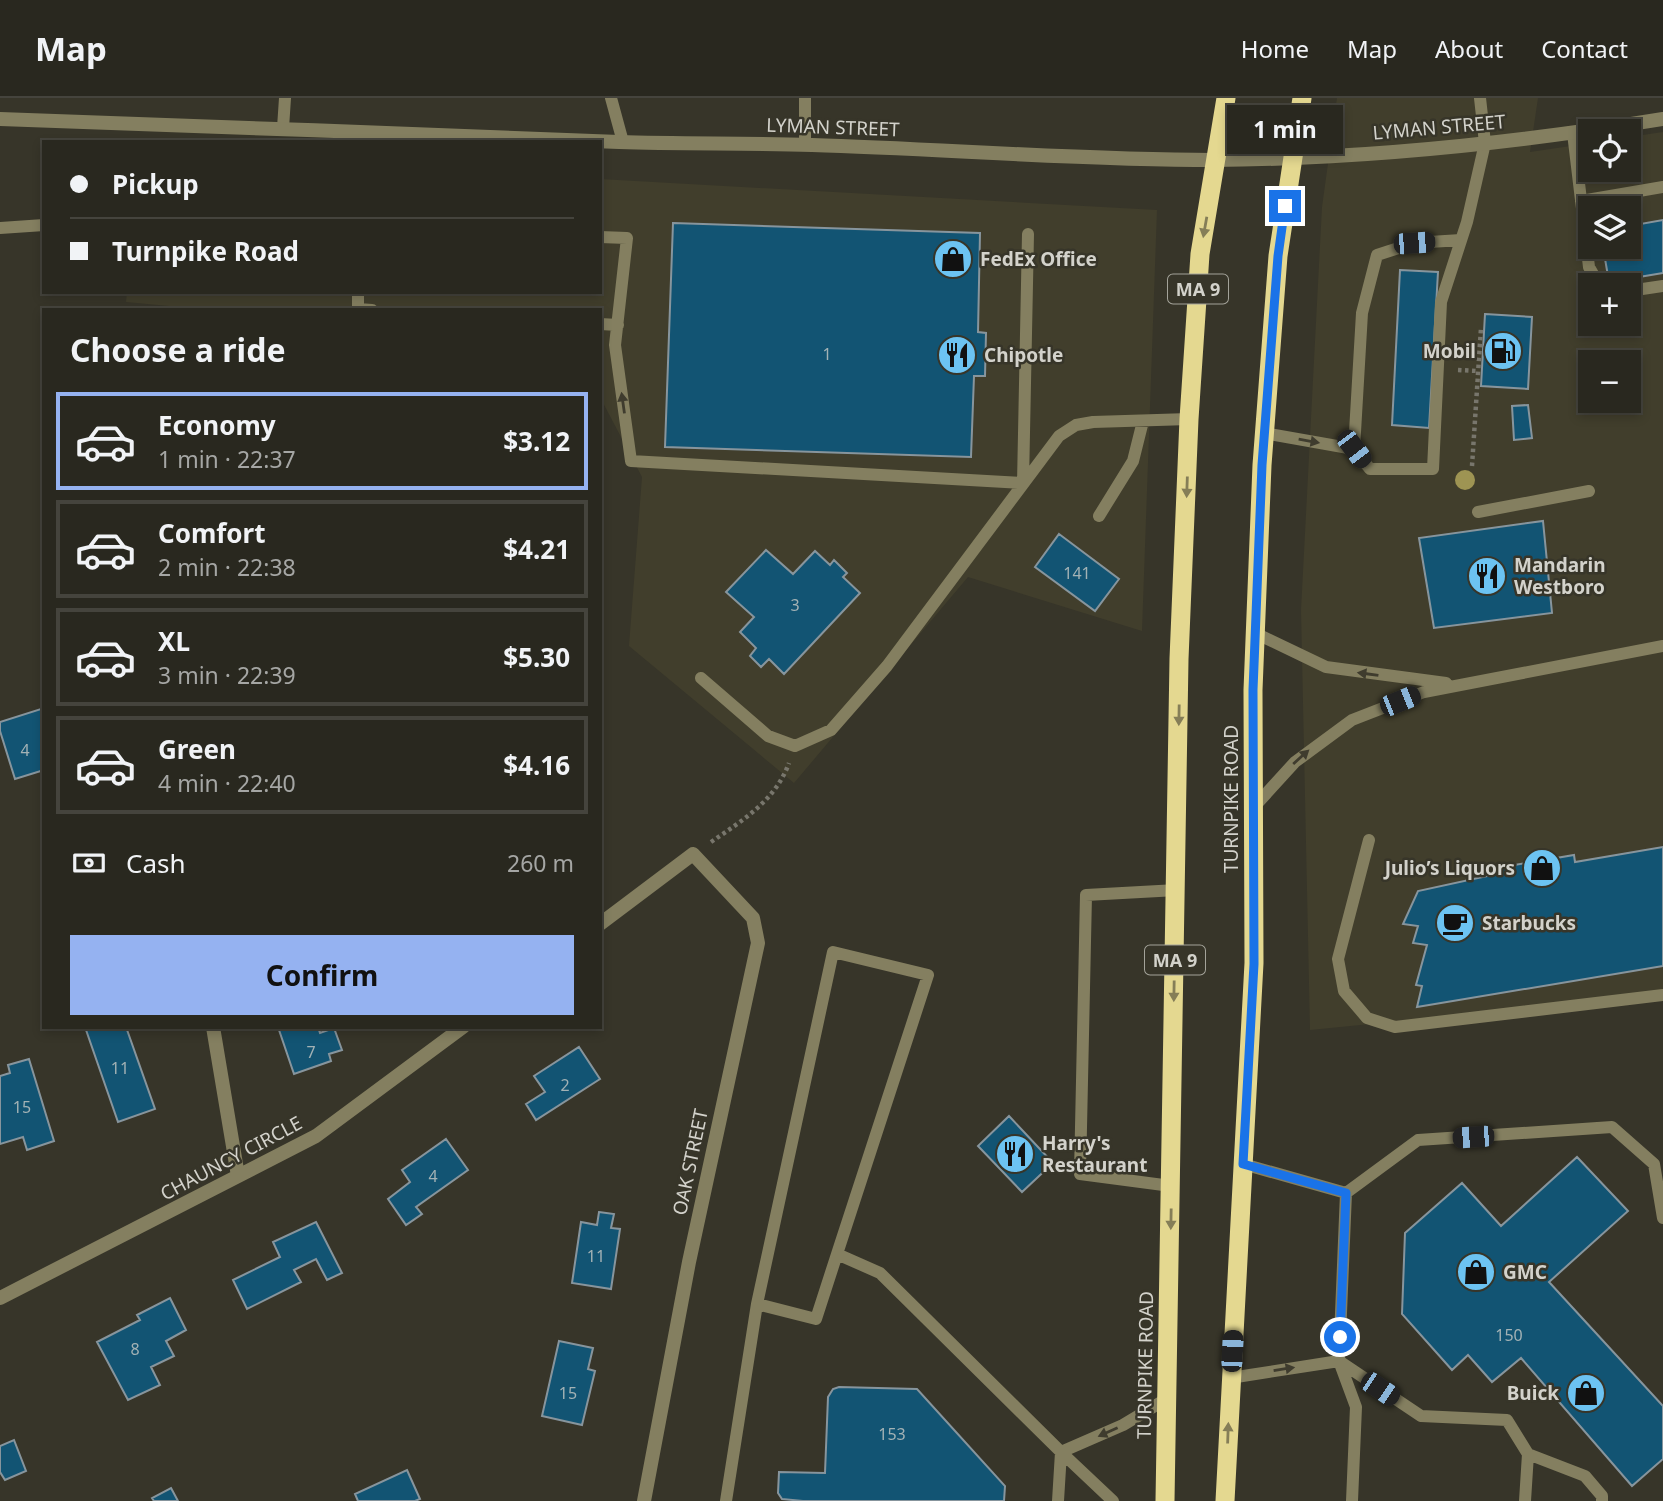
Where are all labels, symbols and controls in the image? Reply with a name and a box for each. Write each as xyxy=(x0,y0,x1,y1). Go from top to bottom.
text: Map xyxy=(35,26,107,71)
text: Home xyxy=(1241,32,1309,65)
text: Map xyxy=(1347,32,1397,65)
text: About xyxy=(1435,32,1503,65)
text: Contact xyxy=(1541,32,1628,65)
callout: 1 min xyxy=(1227,105,1343,154)
street label: LYMAN STREET xyxy=(1371,108,1507,146)
street label: LYMAN STREET xyxy=(766,112,901,142)
text: 1 min xyxy=(1253,113,1317,145)
map controls xyxy=(1578,119,1641,413)
button: locate xyxy=(1578,119,1641,182)
text: Pickup xyxy=(112,166,199,202)
route end xyxy=(1269,190,1301,222)
button: layers xyxy=(1578,196,1641,259)
one-way arrow xyxy=(1199,216,1210,238)
car xyxy=(1393,231,1436,255)
text: Turnpike Road xyxy=(112,233,299,269)
shop icon: FedEx Office xyxy=(932,238,974,280)
place label: FedEx Office xyxy=(980,246,1097,272)
button: + xyxy=(1578,273,1641,336)
road number: MA 9 xyxy=(1168,274,1228,304)
text: Choose a ride xyxy=(70,328,286,371)
fuel station icon: Mobil xyxy=(1482,330,1524,372)
restaurant icon: Chipotle xyxy=(936,334,978,376)
place label: Mobil xyxy=(1423,338,1476,364)
place label: Chipotle xyxy=(984,342,1063,368)
house number: 1 xyxy=(822,343,832,365)
button: − xyxy=(1578,350,1641,413)
one-way arrow xyxy=(618,392,629,414)
text: Economy xyxy=(158,407,276,443)
icon: car xyxy=(74,410,137,473)
text: $3.12 xyxy=(503,423,570,459)
car xyxy=(1333,426,1376,472)
one-way arrow xyxy=(1298,436,1320,447)
text: 1 min · 22:37 xyxy=(158,443,296,475)
one-way arrow xyxy=(1181,477,1192,499)
text: Comfort xyxy=(158,515,266,551)
icon: car xyxy=(74,518,137,581)
text: $4.21 xyxy=(503,531,570,567)
text: 2 min · 22:38 xyxy=(158,551,296,583)
place label: Mandarin Westboro xyxy=(1514,552,1606,600)
restaurant icon: Mandarin Westboro xyxy=(1466,555,1508,597)
house number: 141 xyxy=(1063,562,1091,584)
house number: 3 xyxy=(790,594,800,616)
text: XL xyxy=(158,623,190,659)
icon: car xyxy=(74,626,137,689)
text: $5.30 xyxy=(503,639,570,675)
text: 3 min · 22:39 xyxy=(158,659,296,691)
one-way arrow xyxy=(1357,668,1379,679)
car xyxy=(1377,683,1424,719)
one-way arrow xyxy=(1173,704,1185,726)
street label: TURNPIKE ROAD xyxy=(1218,725,1244,873)
text: Green xyxy=(158,731,236,767)
icon: car xyxy=(74,734,137,797)
house number: 4 xyxy=(20,739,30,761)
text: $4.16 xyxy=(503,747,570,783)
one-way arrow xyxy=(1292,750,1309,766)
text: 4 min · 22:40 xyxy=(158,767,296,799)
icon: cash xyxy=(70,844,108,882)
text: Cash xyxy=(126,845,186,881)
text: 260 m xyxy=(507,847,574,879)
shop icon: Julio’s Liquors xyxy=(1521,847,1563,889)
place label: Julio’s Liquors xyxy=(1383,855,1515,881)
cafe icon: Starbucks xyxy=(1434,902,1476,944)
place label: Starbucks xyxy=(1482,910,1576,936)
button: Confirm xyxy=(70,935,574,1015)
road number: MA 9 xyxy=(1145,946,1205,974)
one-way arrow xyxy=(1169,981,1180,1003)
house number: 7 xyxy=(306,1041,316,1063)
house number: 11 xyxy=(111,1057,129,1079)
house number: 2 xyxy=(560,1074,570,1096)
house number: 15 xyxy=(13,1096,31,1118)
street label: OAK STREET xyxy=(666,1106,714,1217)
street label: CHAUNCY CIRCLE xyxy=(156,1110,306,1206)
car xyxy=(1452,1125,1495,1149)
place label: Harry's Restaurant xyxy=(1042,1130,1147,1178)
restaurant icon: Harry's Restaurant xyxy=(994,1133,1036,1175)
house number: 4 xyxy=(428,1165,438,1187)
one-way arrow xyxy=(1165,1208,1176,1230)
house number: 11 xyxy=(587,1245,605,1267)
shop icon: GMC xyxy=(1455,1251,1497,1293)
place label: GMC xyxy=(1503,1259,1547,1285)
street label: TURNPIKE ROAD xyxy=(1131,1291,1159,1439)
route start xyxy=(1324,1321,1356,1353)
house number: 150 xyxy=(1495,1324,1523,1346)
car xyxy=(1221,1329,1244,1373)
house number: 8 xyxy=(130,1338,140,1360)
one-way arrow xyxy=(1274,1364,1296,1375)
car xyxy=(1357,1369,1404,1409)
shop icon: Buick xyxy=(1565,1372,1607,1414)
place label: Buick xyxy=(1507,1380,1559,1406)
house number: 15 xyxy=(559,1382,577,1404)
one-way arrow xyxy=(1222,1422,1233,1444)
house number: 153 xyxy=(878,1423,906,1445)
one-way arrow xyxy=(1098,1426,1119,1437)

